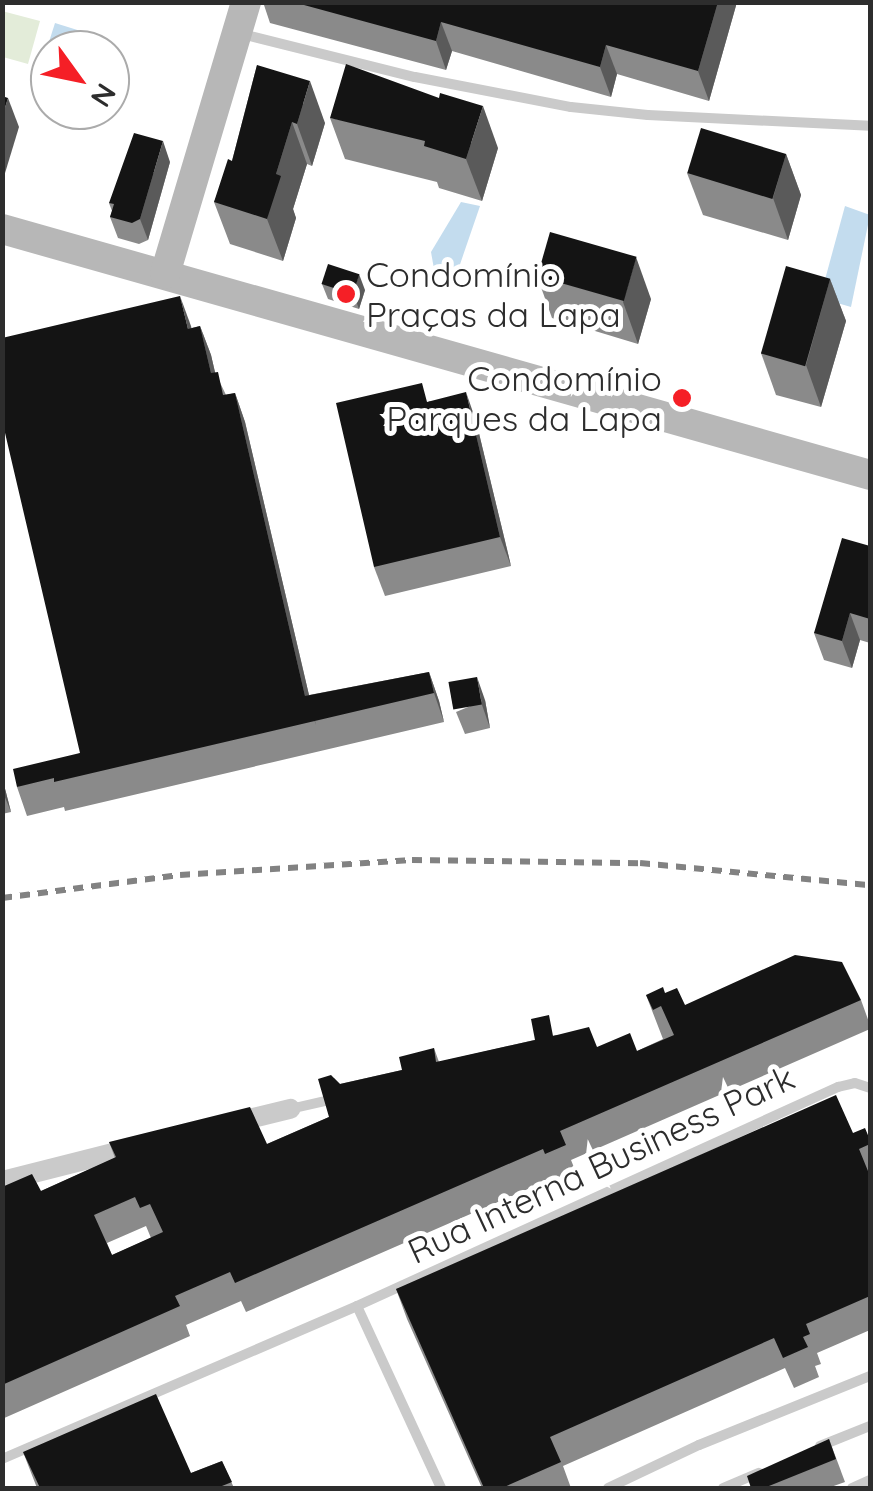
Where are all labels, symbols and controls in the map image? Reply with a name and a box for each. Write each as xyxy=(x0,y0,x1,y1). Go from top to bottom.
north arrow xyxy=(30,30,130,130)
text: N xyxy=(84,77,124,114)
place label: Condomínio Praças da Lapa xyxy=(366,253,621,335)
marker: Condomínio Praças da Lapa xyxy=(335,283,357,305)
place label: Condomínio Parques da Lapa xyxy=(386,357,662,439)
marker: Condomínio Parques da Lapa xyxy=(671,387,693,409)
street label: Rua Interna Business Park xyxy=(401,1056,801,1272)

